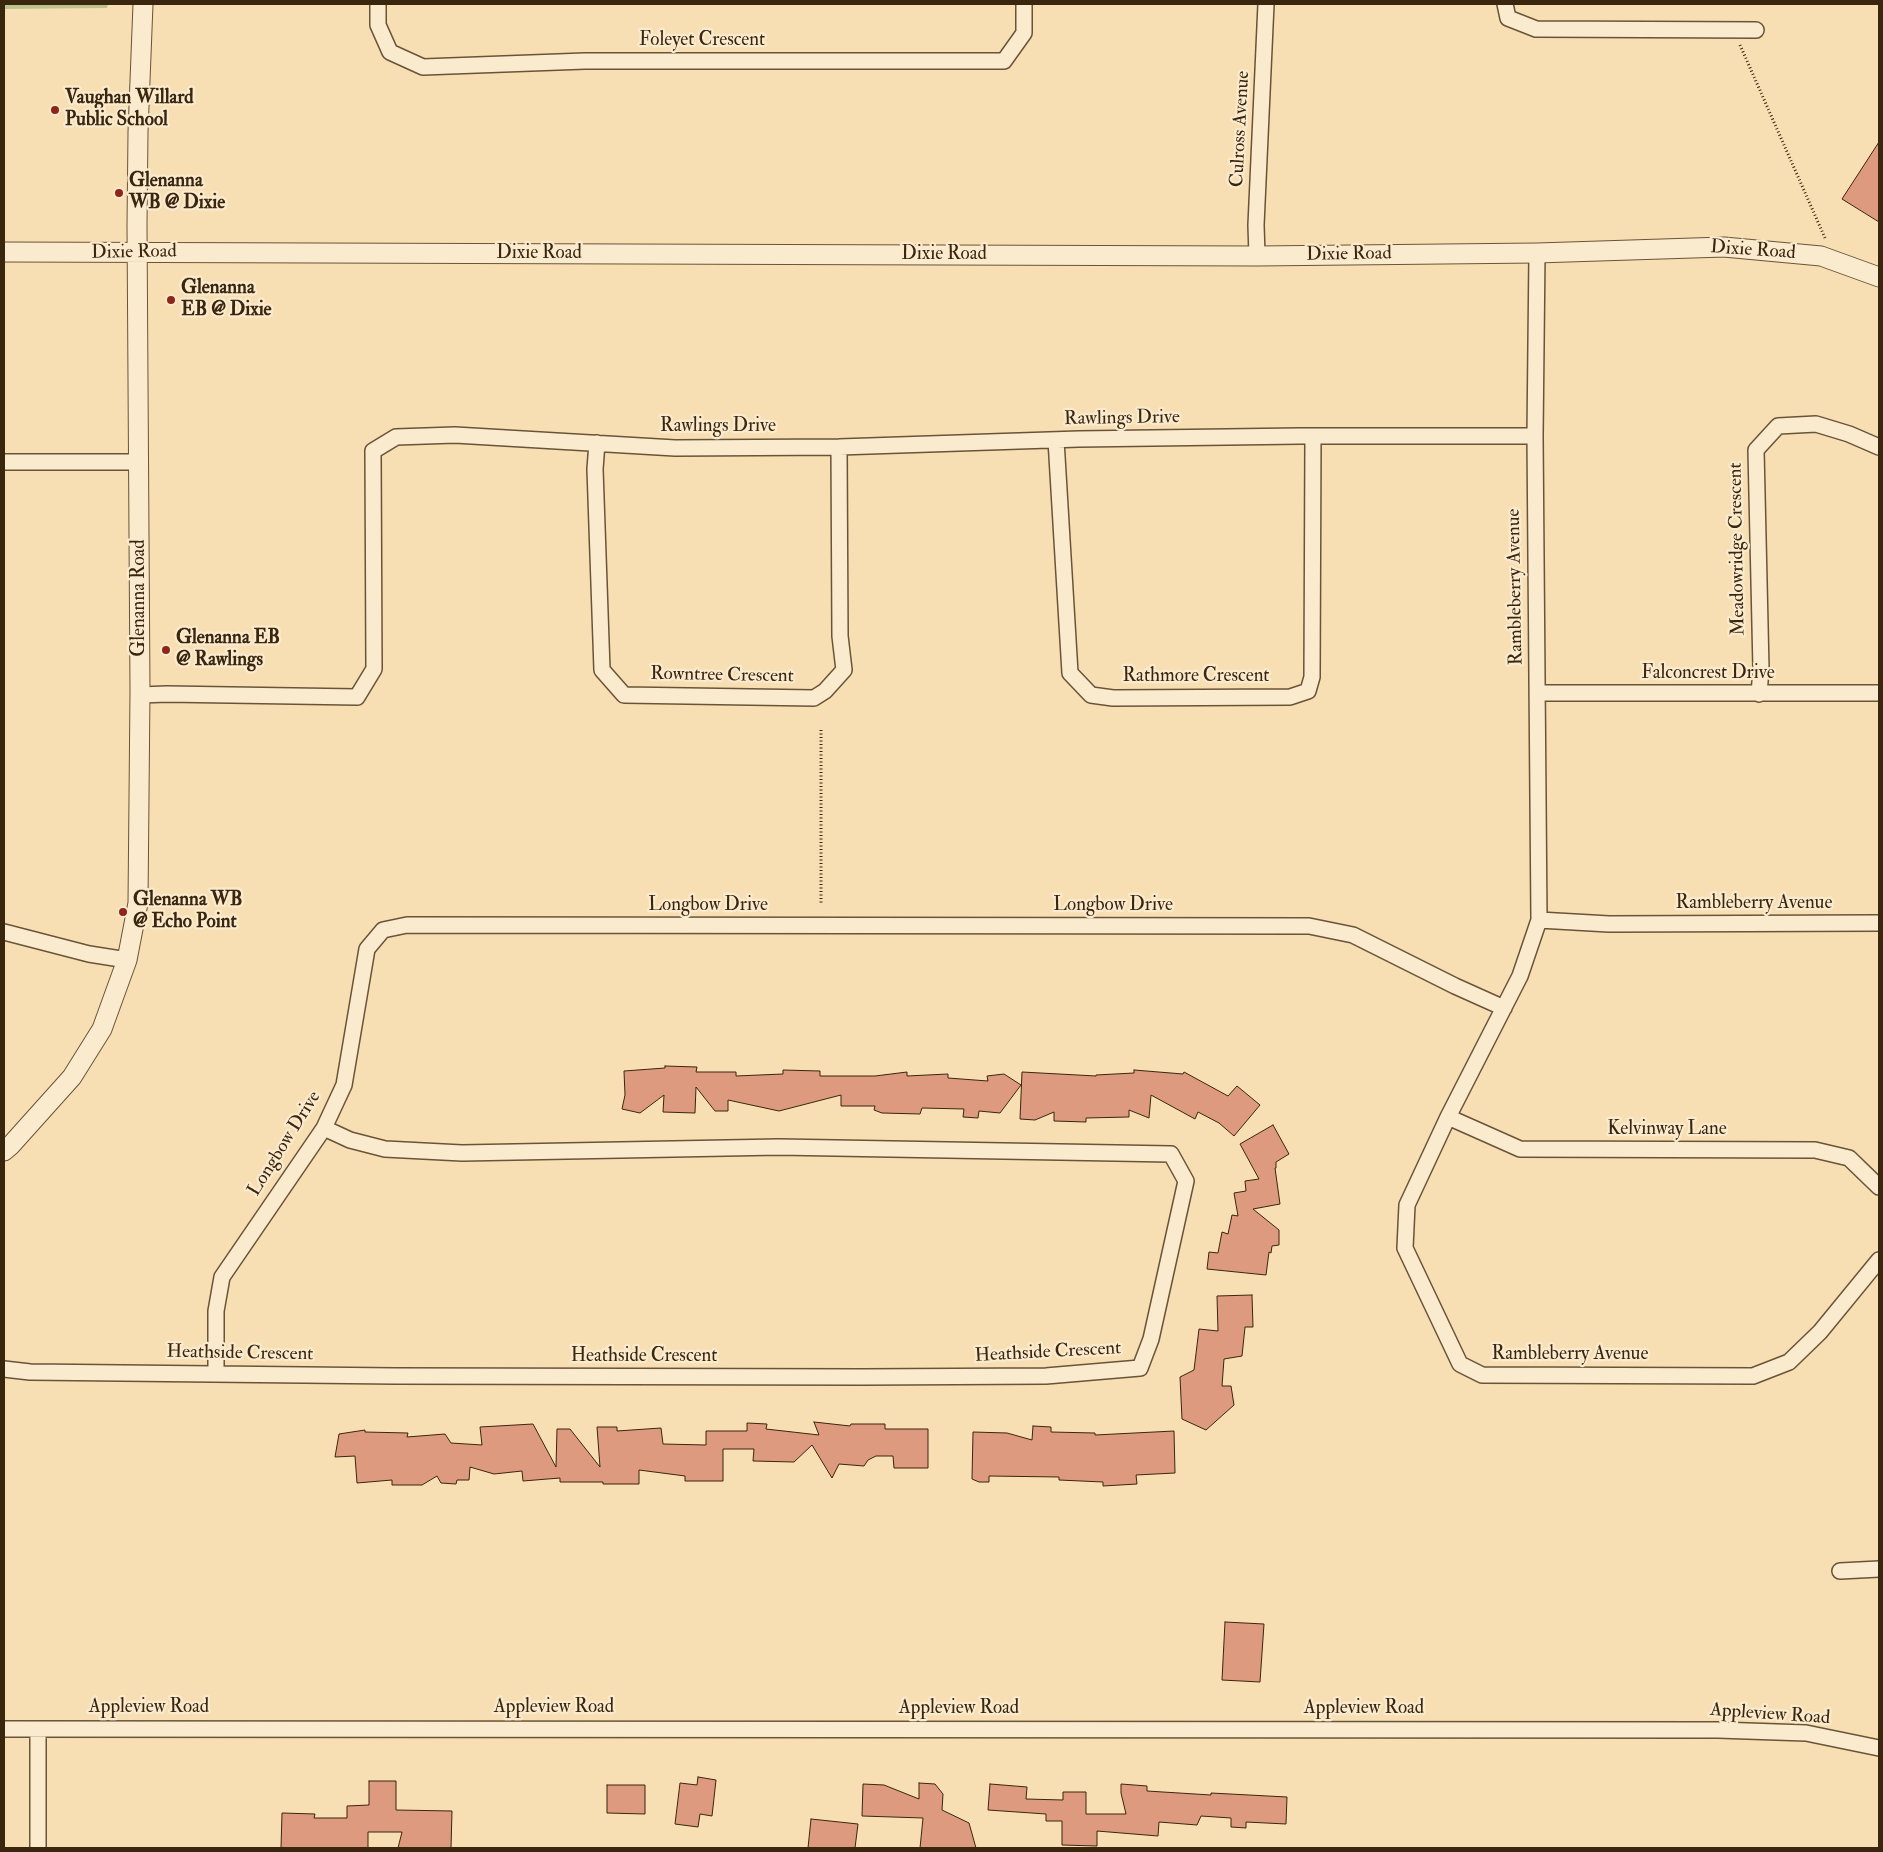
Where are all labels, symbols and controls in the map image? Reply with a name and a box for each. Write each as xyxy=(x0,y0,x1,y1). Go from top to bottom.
street label: Foleyet Crescent xyxy=(639,30,765,52)
street label: Culross Avenue xyxy=(1227,70,1255,188)
place label: Vaughan Willard Public School xyxy=(65,88,194,132)
marker: Vaughan Willard Public School xyxy=(49,104,61,116)
place label: Glenanna WB @ Dixie xyxy=(129,171,225,215)
marker: Glenanna WB @ Dixie xyxy=(113,187,125,199)
street label: Dixie Road xyxy=(1710,237,1796,265)
street label: Dixie Road xyxy=(91,241,177,265)
street label: Dixie Road xyxy=(496,243,582,265)
street label: Dixie Road xyxy=(1306,243,1392,267)
street label: Dixie Road xyxy=(901,244,987,266)
place label: Glenanna EB @ Dixie xyxy=(181,278,272,322)
marker: Glenanna EB @ Dixie xyxy=(165,294,177,306)
street label: Rawlings Drive xyxy=(1064,407,1180,431)
street label: Rawlings Drive xyxy=(660,416,776,438)
street label: Meadowridge Crescent xyxy=(1725,462,1751,636)
street label: Rambleberry Avenue xyxy=(1503,508,1529,666)
street label: Glenanna Road xyxy=(129,539,151,657)
place label: Glenanna EB @ Rawlings xyxy=(176,628,280,672)
marker: Glenanna EB @ Rawlings xyxy=(160,644,172,656)
street label: Rowntree Crescent xyxy=(650,663,794,689)
street label: Falconcrest Drive xyxy=(1641,663,1775,685)
street label: Rathmore Crescent xyxy=(1123,666,1269,688)
place label: Glenanna WB @ Echo Point xyxy=(133,890,243,934)
street label: Rambleberry Avenue xyxy=(1676,893,1832,915)
street label: Longbow Drive xyxy=(648,895,768,917)
street label: Longbow Drive xyxy=(1053,895,1173,917)
marker: Glenanna WB @ Echo Point xyxy=(117,906,129,918)
street label: Longbow Drive xyxy=(244,1087,326,1201)
street label: Kelvinway Lane xyxy=(1607,1119,1727,1141)
street label: Heathside Crescent xyxy=(974,1338,1122,1368)
street label: Heathside Crescent xyxy=(166,1341,314,1367)
street label: Rambleberry Avenue xyxy=(1492,1344,1648,1366)
street label: Heathside Crescent xyxy=(571,1346,717,1368)
street label: Appleview Road xyxy=(89,1697,209,1719)
street label: Appleview Road xyxy=(494,1697,614,1719)
street label: Appleview Road xyxy=(899,1698,1019,1720)
street label: Appleview Road xyxy=(1304,1698,1424,1720)
street label: Appleview Road xyxy=(1709,1699,1831,1731)

